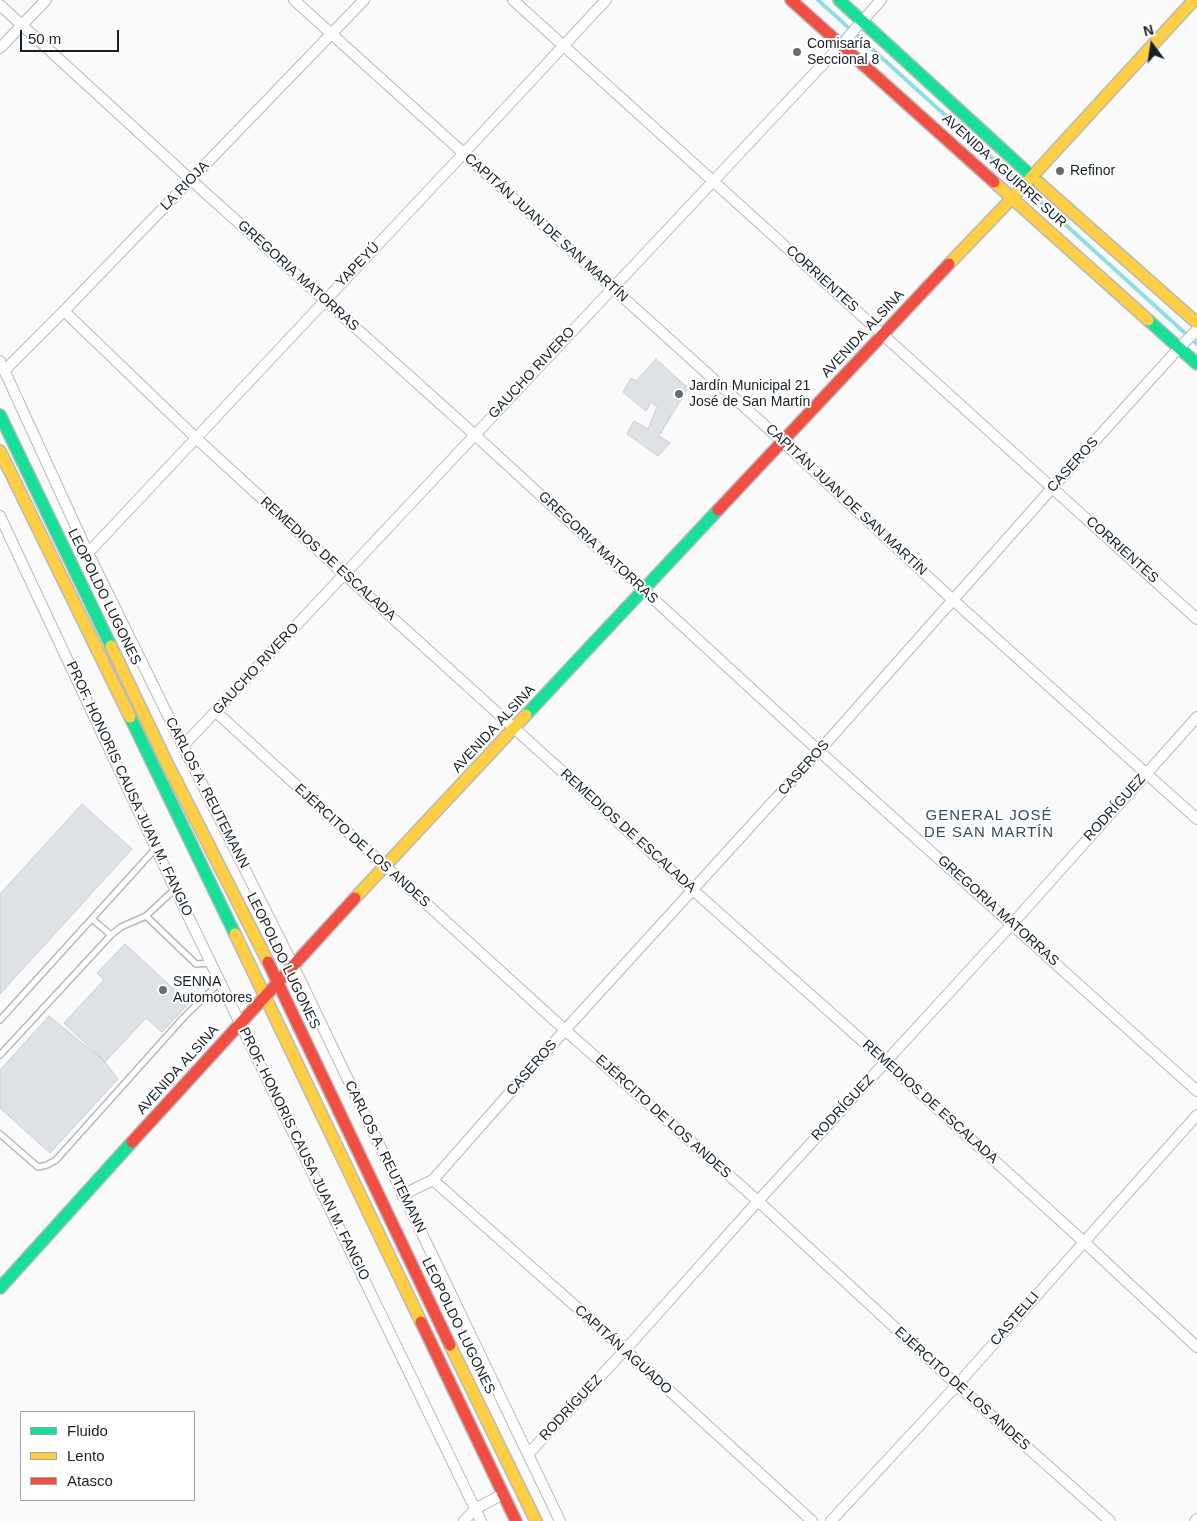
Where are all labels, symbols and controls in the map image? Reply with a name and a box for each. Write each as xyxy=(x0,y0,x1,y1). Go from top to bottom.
scale bar xyxy=(22,20,121,52)
north arrow xyxy=(1127,20,1177,70)
text: N xyxy=(1142,21,1155,39)
text: 50 m xyxy=(28,30,61,47)
place label: Comisaría Seccional 8 xyxy=(807,36,879,68)
marker: Comisaría Seccional 8 xyxy=(791,46,803,58)
street label: AVENIDA AGUIRRE SUR xyxy=(938,111,1070,231)
street label: CAPITÁN JUAN DE SAN MARTÍN xyxy=(461,150,631,306)
street label: LA RIOJA xyxy=(157,158,213,214)
place label: Refinor xyxy=(1070,163,1115,179)
marker: Refinor xyxy=(1054,165,1066,177)
street label: GREGORIA MATORRAS xyxy=(234,217,362,335)
street label: YAPEYÚ xyxy=(333,239,383,291)
street label: CORRIENTES xyxy=(782,242,862,316)
street label: AVENIDA ALSINA xyxy=(818,287,908,381)
street label: GAUCHO RIVERO xyxy=(485,324,579,422)
place label: Jardín Municipal 21 José de San Martín xyxy=(689,378,810,411)
marker: Jardín Municipal 21 José de San Martín xyxy=(673,388,685,400)
street label: CAPITÁN JUAN DE SAN MARTÍN xyxy=(762,421,930,579)
street label: CASEROS xyxy=(1044,434,1102,496)
street label: GREGORIA MATORRAS xyxy=(535,488,661,608)
street label: REMEDIOS DE ESCALADA xyxy=(257,494,399,624)
street label: CORRIENTES xyxy=(1082,513,1162,587)
street label: LEOPOLDO LUGONES xyxy=(64,526,144,668)
street label: GAUCHO RIVERO xyxy=(209,620,303,718)
street label: PROF. HONORIS CAUSA JUAN M. FANGIO xyxy=(62,659,196,919)
street label: AVENIDA ALSINA xyxy=(449,682,539,776)
street label: CARLOS A. REUTEMANN xyxy=(162,715,252,871)
street label: CASEROS xyxy=(775,737,833,799)
street label: REMEDIOS DE ESCALADA xyxy=(557,766,699,896)
street label: RODRÍGUEZ xyxy=(1081,771,1149,845)
street label: EJÉRCITO DE LOS ANDES xyxy=(291,781,433,911)
district label: GENERAL JOSÉ DE SAN MARTÍN xyxy=(922,807,1056,842)
street label: GREGORIA MATORRAS xyxy=(934,852,1062,970)
street label: LEOPOLDO LUGONES xyxy=(243,890,323,1032)
place label: SENNA Automotores xyxy=(173,974,252,1006)
marker: SENNA Automotores xyxy=(157,984,169,996)
street label: AVENIDA ALSINA xyxy=(134,1022,222,1118)
street label: PROF. HONORIS CAUSA JUAN M. FANGIO xyxy=(235,1025,373,1283)
street label: CASEROS xyxy=(503,1037,561,1099)
street label: REMEDIOS DE ESCALADA xyxy=(859,1037,1001,1167)
street label: EJÉRCITO DE LOS ANDES xyxy=(592,1052,734,1182)
street label: RODRÍGUEZ xyxy=(808,1072,878,1144)
street label: CARLOS A. REUTEMANN xyxy=(341,1078,429,1236)
street label: LEOPOLDO LUGONES xyxy=(418,1255,498,1397)
street label: CASTELLI xyxy=(987,1289,1043,1349)
street label: CAPITÁN AGUADO xyxy=(571,1302,675,1398)
street label: EJÉRCITO DE LOS ANDES xyxy=(891,1324,1033,1454)
street label: RODRÍGUEZ xyxy=(536,1372,606,1444)
legend xyxy=(20,1411,195,1501)
text: Fluido xyxy=(67,1422,108,1439)
text: Lento xyxy=(67,1447,105,1464)
text: Atasco xyxy=(67,1472,113,1489)

